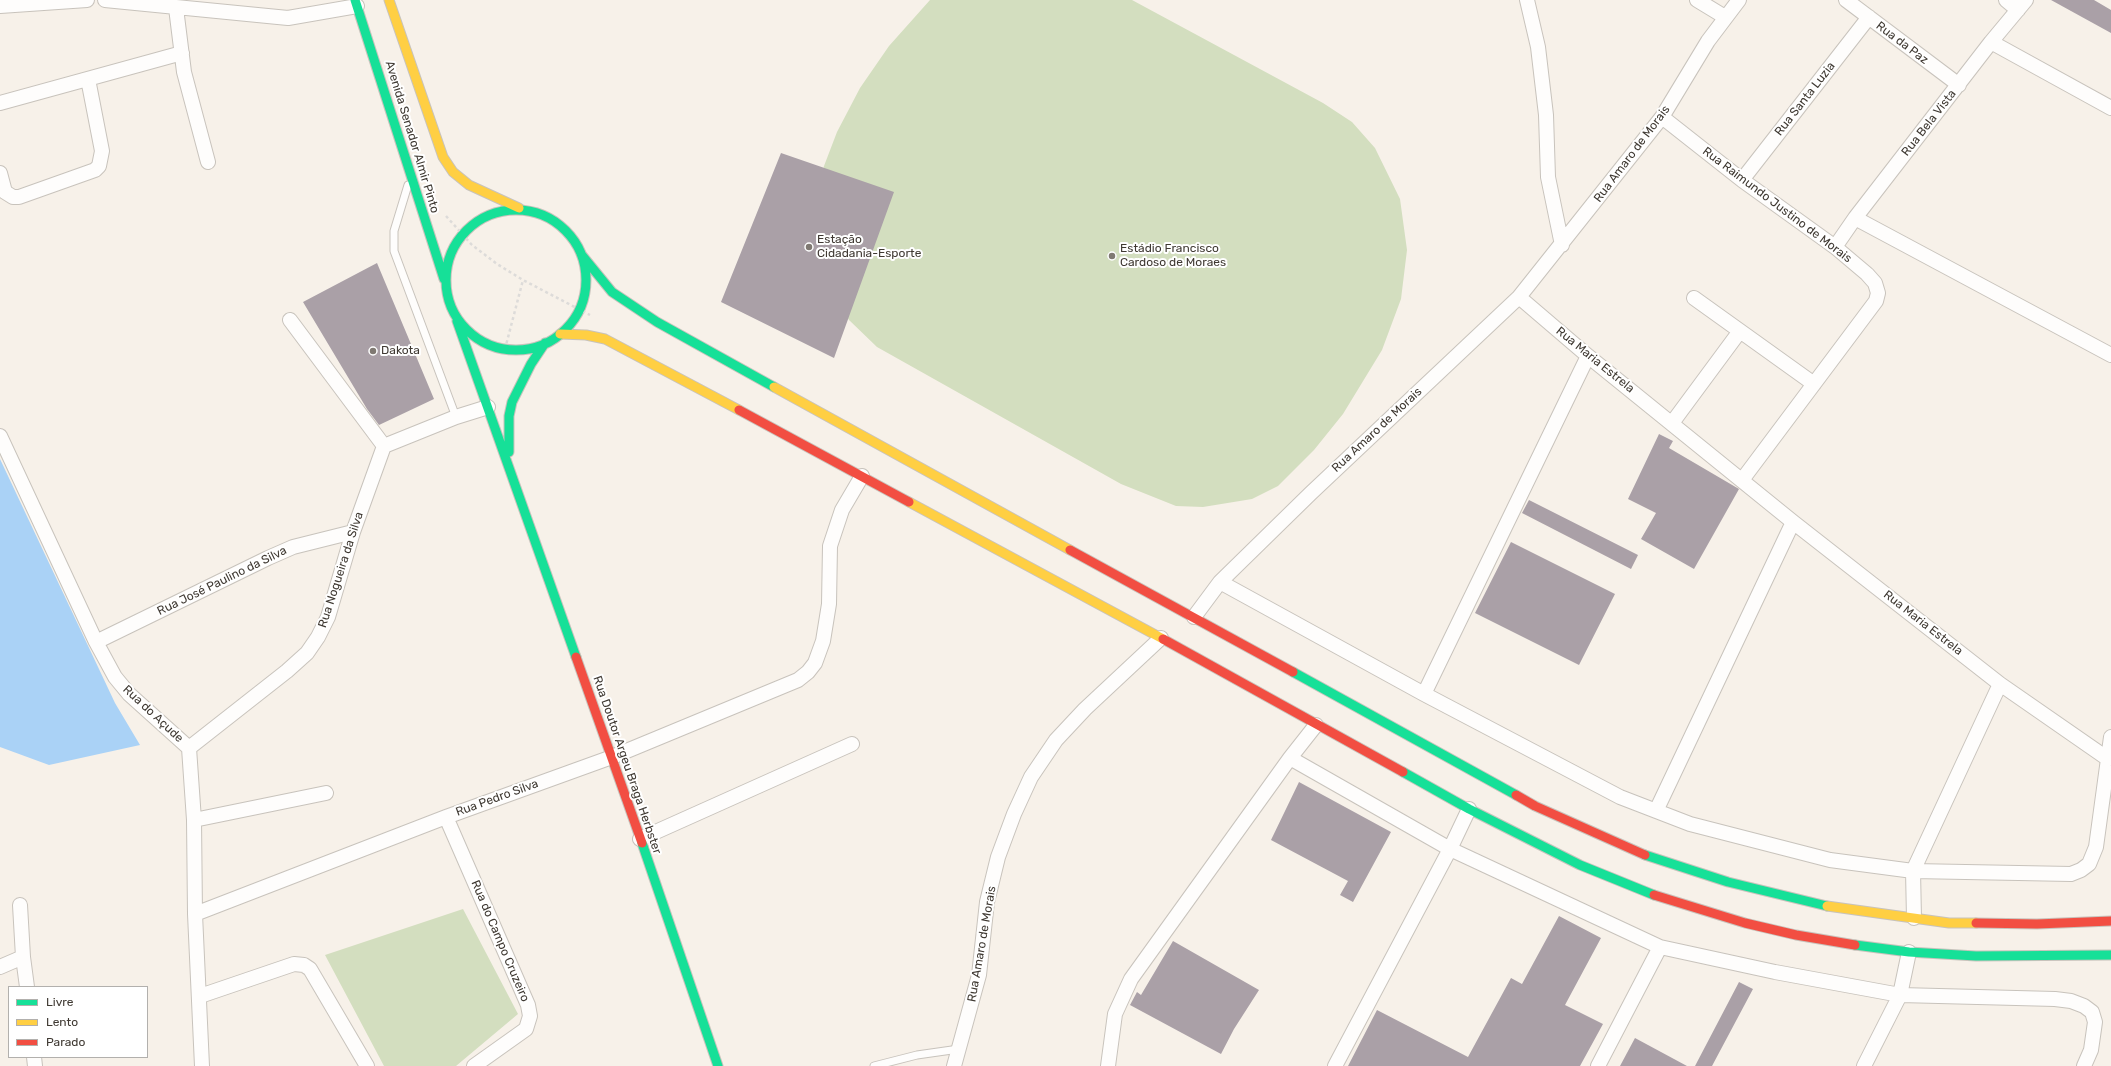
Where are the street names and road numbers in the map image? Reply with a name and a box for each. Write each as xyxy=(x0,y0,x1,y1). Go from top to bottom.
street label: Rua da Paz xyxy=(1873,19,1931,67)
street label: Avenida Senador Almir Pinto xyxy=(382,59,442,215)
street label: Rua Santa Luzia xyxy=(1772,59,1838,139)
street label: Rua Bela Vista xyxy=(1899,87,1959,159)
street label: Rua Amaro de Morais xyxy=(1591,103,1673,205)
street label: Rua Raimundo Justino de Morais xyxy=(1700,144,1854,266)
street label: Rua Maria Estrela xyxy=(1553,324,1637,396)
street label: Rua Amaro de Morais xyxy=(1329,385,1425,475)
street label: Rua Nogueira da Silva xyxy=(315,510,367,630)
street label: Rua José Paulino da Silva xyxy=(155,543,289,619)
street label: Rua Maria Estrela xyxy=(1881,588,1965,658)
street label: Rua Doutor Argeu Braga Herbster xyxy=(590,674,664,856)
street label: Rua do Açude xyxy=(120,682,186,746)
street label: Rua Pedro Silva xyxy=(454,776,540,820)
street label: Rua do Campo Cruzeiro xyxy=(468,878,532,1004)
street label: Rua Amaro de Morais xyxy=(965,885,999,1003)

